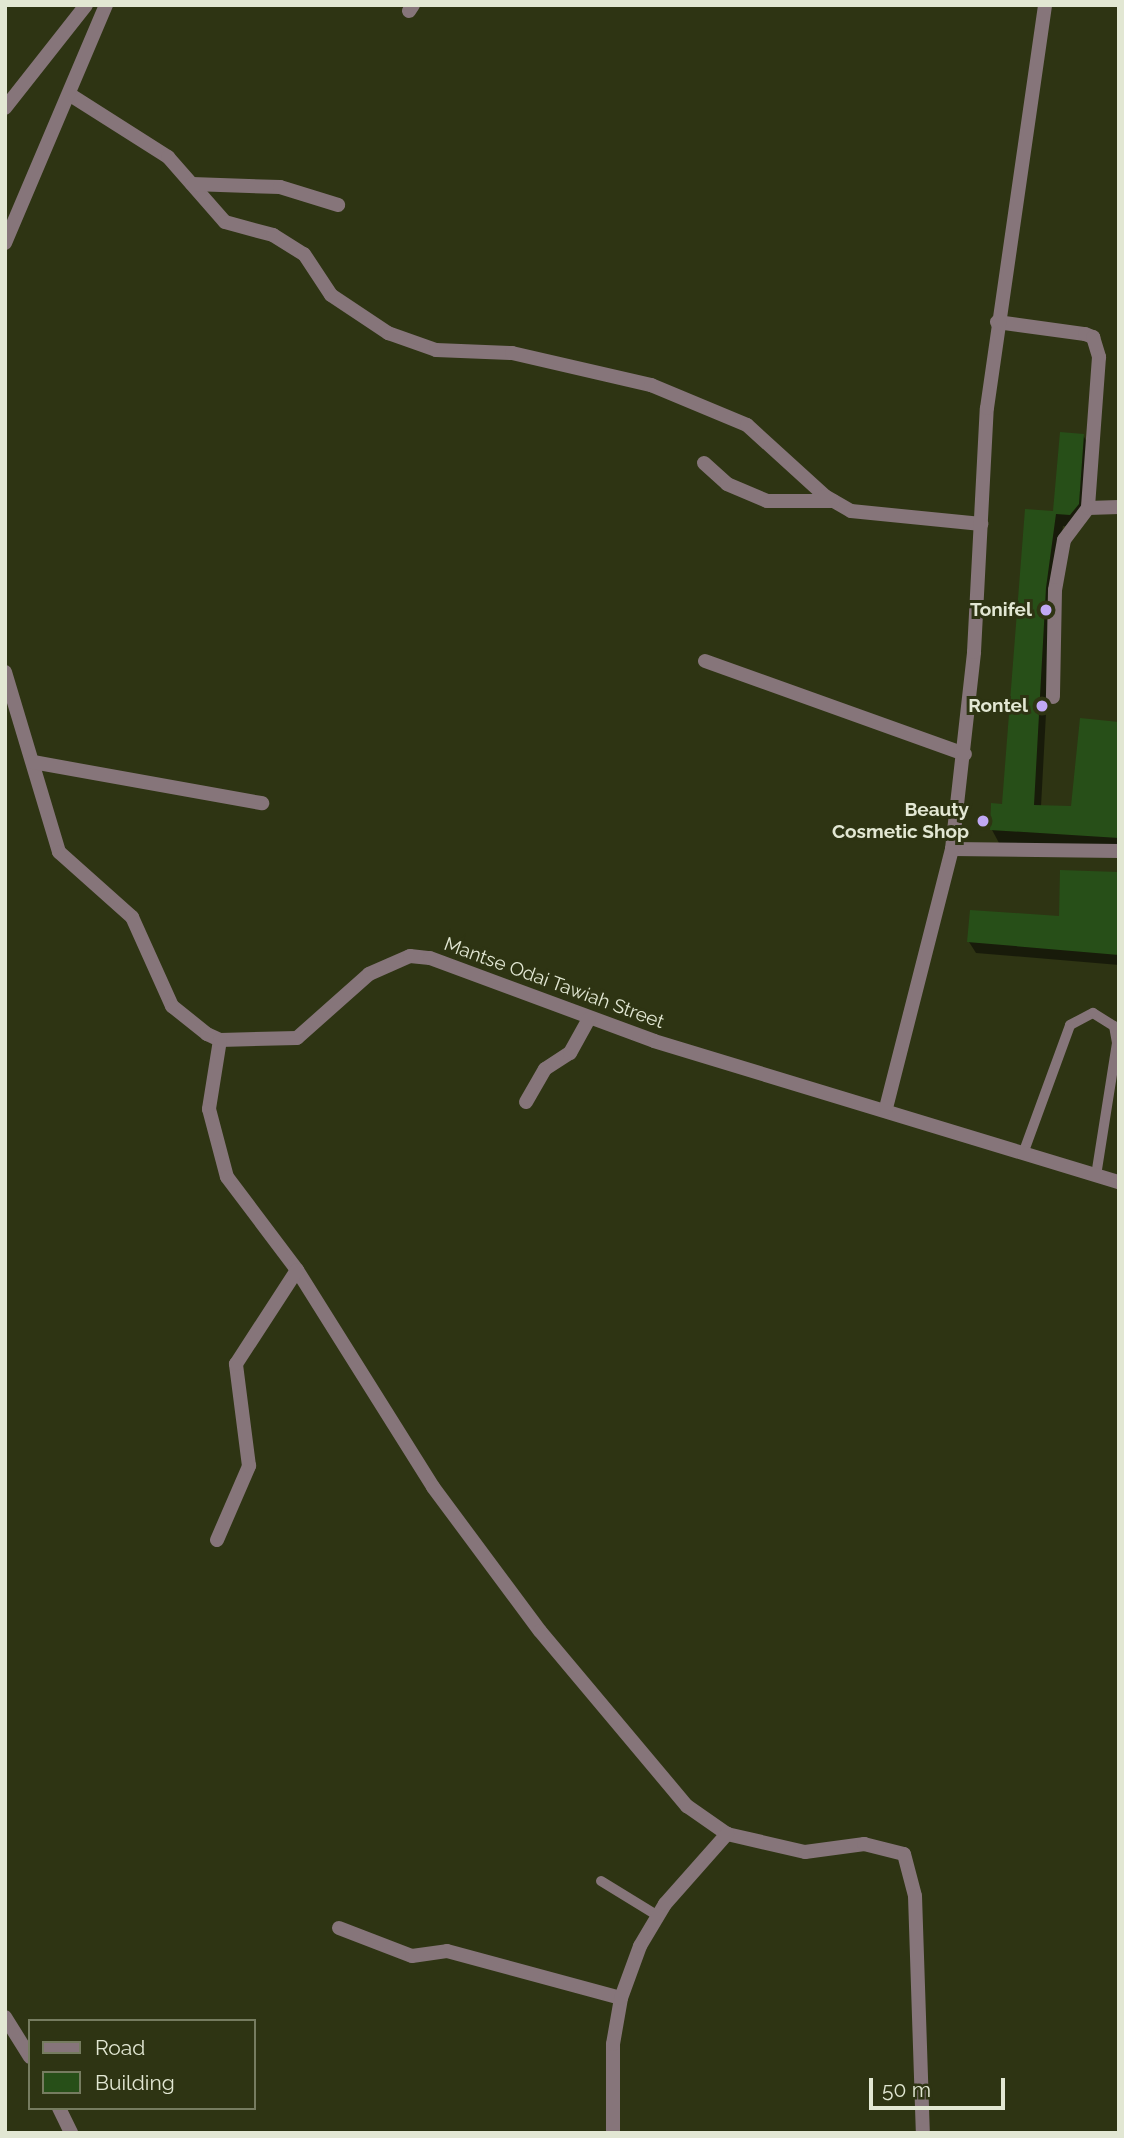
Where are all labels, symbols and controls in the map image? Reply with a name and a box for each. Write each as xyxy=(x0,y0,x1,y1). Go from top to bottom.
place label: Tonifel xyxy=(970,599,1032,621)
marker: Tonifel xyxy=(1038,602,1054,618)
place label: Rontel xyxy=(968,695,1028,717)
marker: Rontel xyxy=(1034,698,1050,714)
place label: Beauty Cosmetic Shop xyxy=(832,799,969,843)
marker: Beauty Cosmetic Shop xyxy=(975,813,991,829)
street label: Mantse Odai Tawiah Street xyxy=(441,932,667,1034)
legend xyxy=(28,2019,256,2110)
text: Road xyxy=(95,2035,145,2060)
scale bar xyxy=(872,2064,1009,2108)
text: Building xyxy=(95,2070,175,2095)
text: 50 m xyxy=(882,2077,931,2102)

